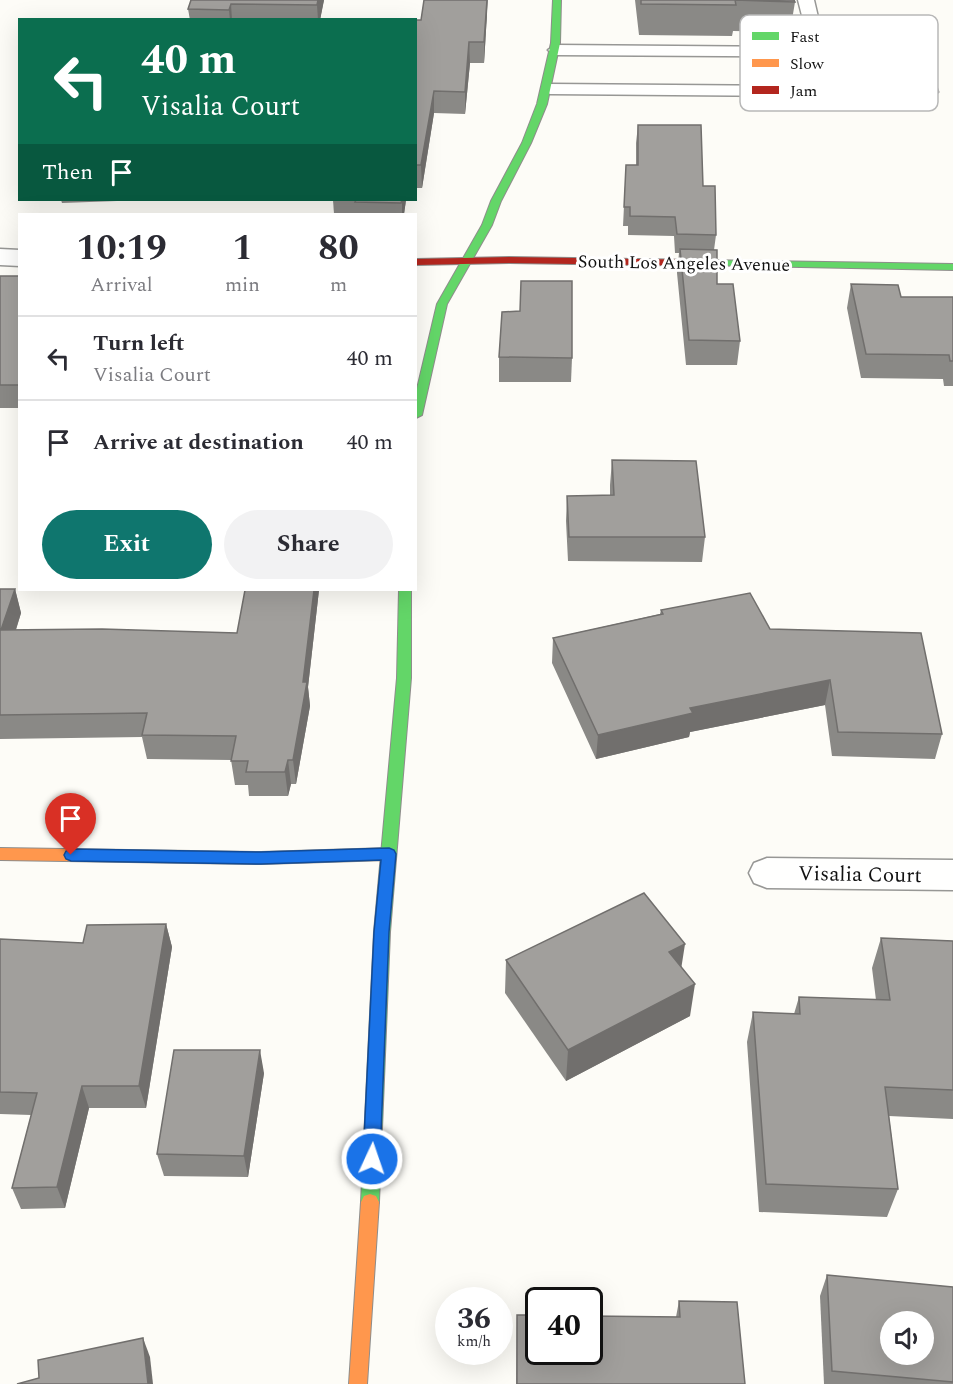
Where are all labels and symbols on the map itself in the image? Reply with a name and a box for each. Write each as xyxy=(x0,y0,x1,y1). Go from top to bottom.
legend xyxy=(740,15,938,111)
text: Fast xyxy=(790,25,820,49)
text: Slow xyxy=(790,52,825,76)
text: Jam xyxy=(790,79,818,103)
street label: South Los Angeles Avenue xyxy=(578,248,790,279)
pin xyxy=(45,793,96,855)
street label: Visalia Court xyxy=(798,858,922,892)
position arrow xyxy=(340,1127,404,1191)
speed limit sign: 40 xyxy=(525,1287,603,1365)

